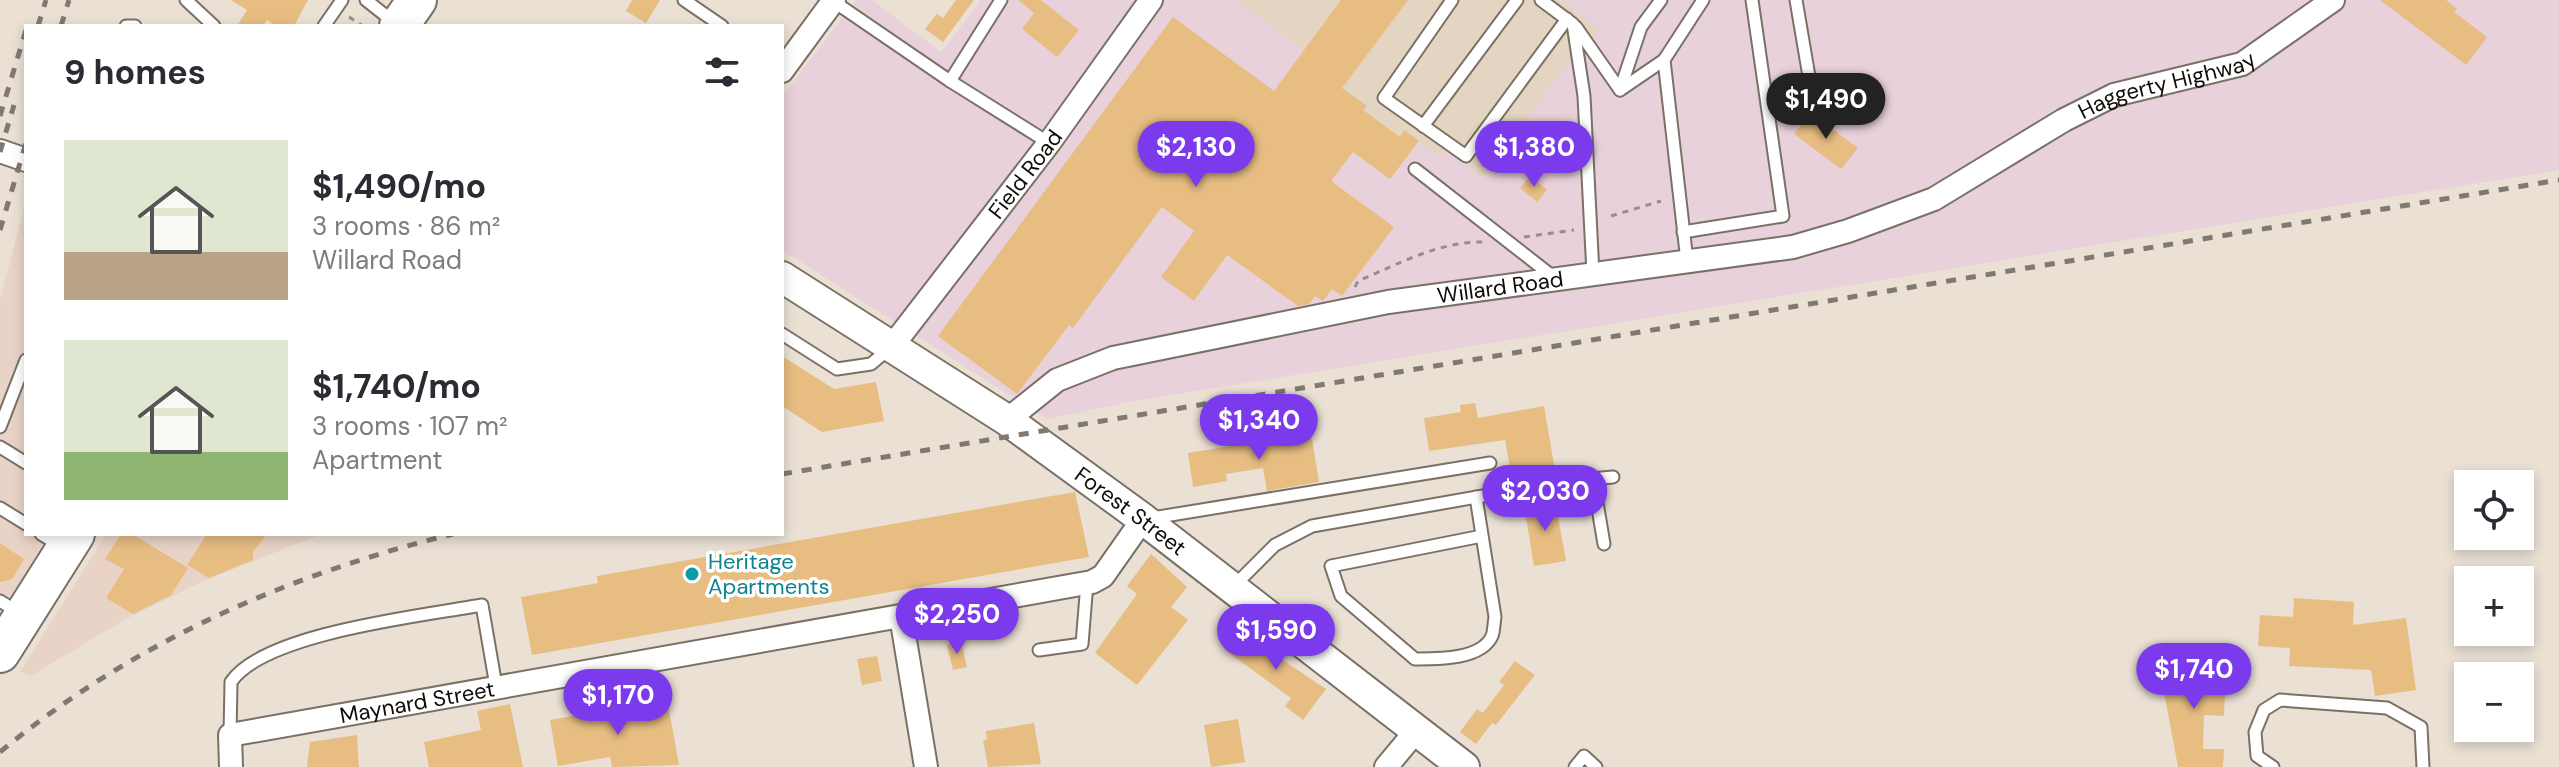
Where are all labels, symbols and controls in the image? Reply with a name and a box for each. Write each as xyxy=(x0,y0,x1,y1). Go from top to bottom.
street label: Haggerty Highway xyxy=(2073,45,2262,126)
text: 9 homes xyxy=(64,50,206,95)
icon: filters xyxy=(700,50,744,94)
pin: $1,490 xyxy=(1761,73,1891,141)
text: $1,490 xyxy=(1784,82,1868,116)
pin: $2,130 xyxy=(1131,121,1261,189)
pin: $1,380 xyxy=(1469,121,1599,189)
street label: Field Road xyxy=(982,124,1069,225)
text: $2,130 xyxy=(1156,130,1236,164)
text: $1,380 xyxy=(1493,130,1575,164)
text: $1,490/mo xyxy=(312,164,486,209)
icon: home xyxy=(128,172,224,268)
text: 3 rooms · 86 m² xyxy=(312,209,500,243)
text: Willard Road xyxy=(312,243,462,277)
street label: Willard Road xyxy=(1435,264,1565,310)
text: $1,740/mo xyxy=(312,364,481,409)
icon: home xyxy=(128,372,224,468)
pin: $1,340 xyxy=(1194,394,1324,462)
text: $1,340 xyxy=(1218,403,1300,437)
text: 3 rooms · 107 m² xyxy=(312,409,508,443)
text: Apartment xyxy=(312,443,443,477)
street label: Forest Street xyxy=(1069,460,1192,562)
pin: $2,030 xyxy=(1480,465,1610,533)
map controls xyxy=(2454,470,2534,742)
button: locate xyxy=(2454,470,2534,550)
text: $2,030 xyxy=(1500,474,1590,508)
place label: Heritage Apartments xyxy=(708,547,830,601)
marker: Heritage Apartments xyxy=(683,565,701,583)
button: + xyxy=(2454,566,2534,646)
pin: $2,250 xyxy=(892,588,1022,656)
text: $2,250 xyxy=(914,597,1000,631)
pin: $1,590 xyxy=(1211,604,1341,672)
text: $1,590 xyxy=(1235,613,1317,647)
pin: $1,740 xyxy=(2129,643,2259,711)
text: $1,740 xyxy=(2154,652,2234,686)
button: − xyxy=(2454,662,2534,742)
pin: $1,170 xyxy=(553,669,683,737)
street label: Maynard Street xyxy=(337,674,497,730)
text: $1,170 xyxy=(581,678,655,712)

